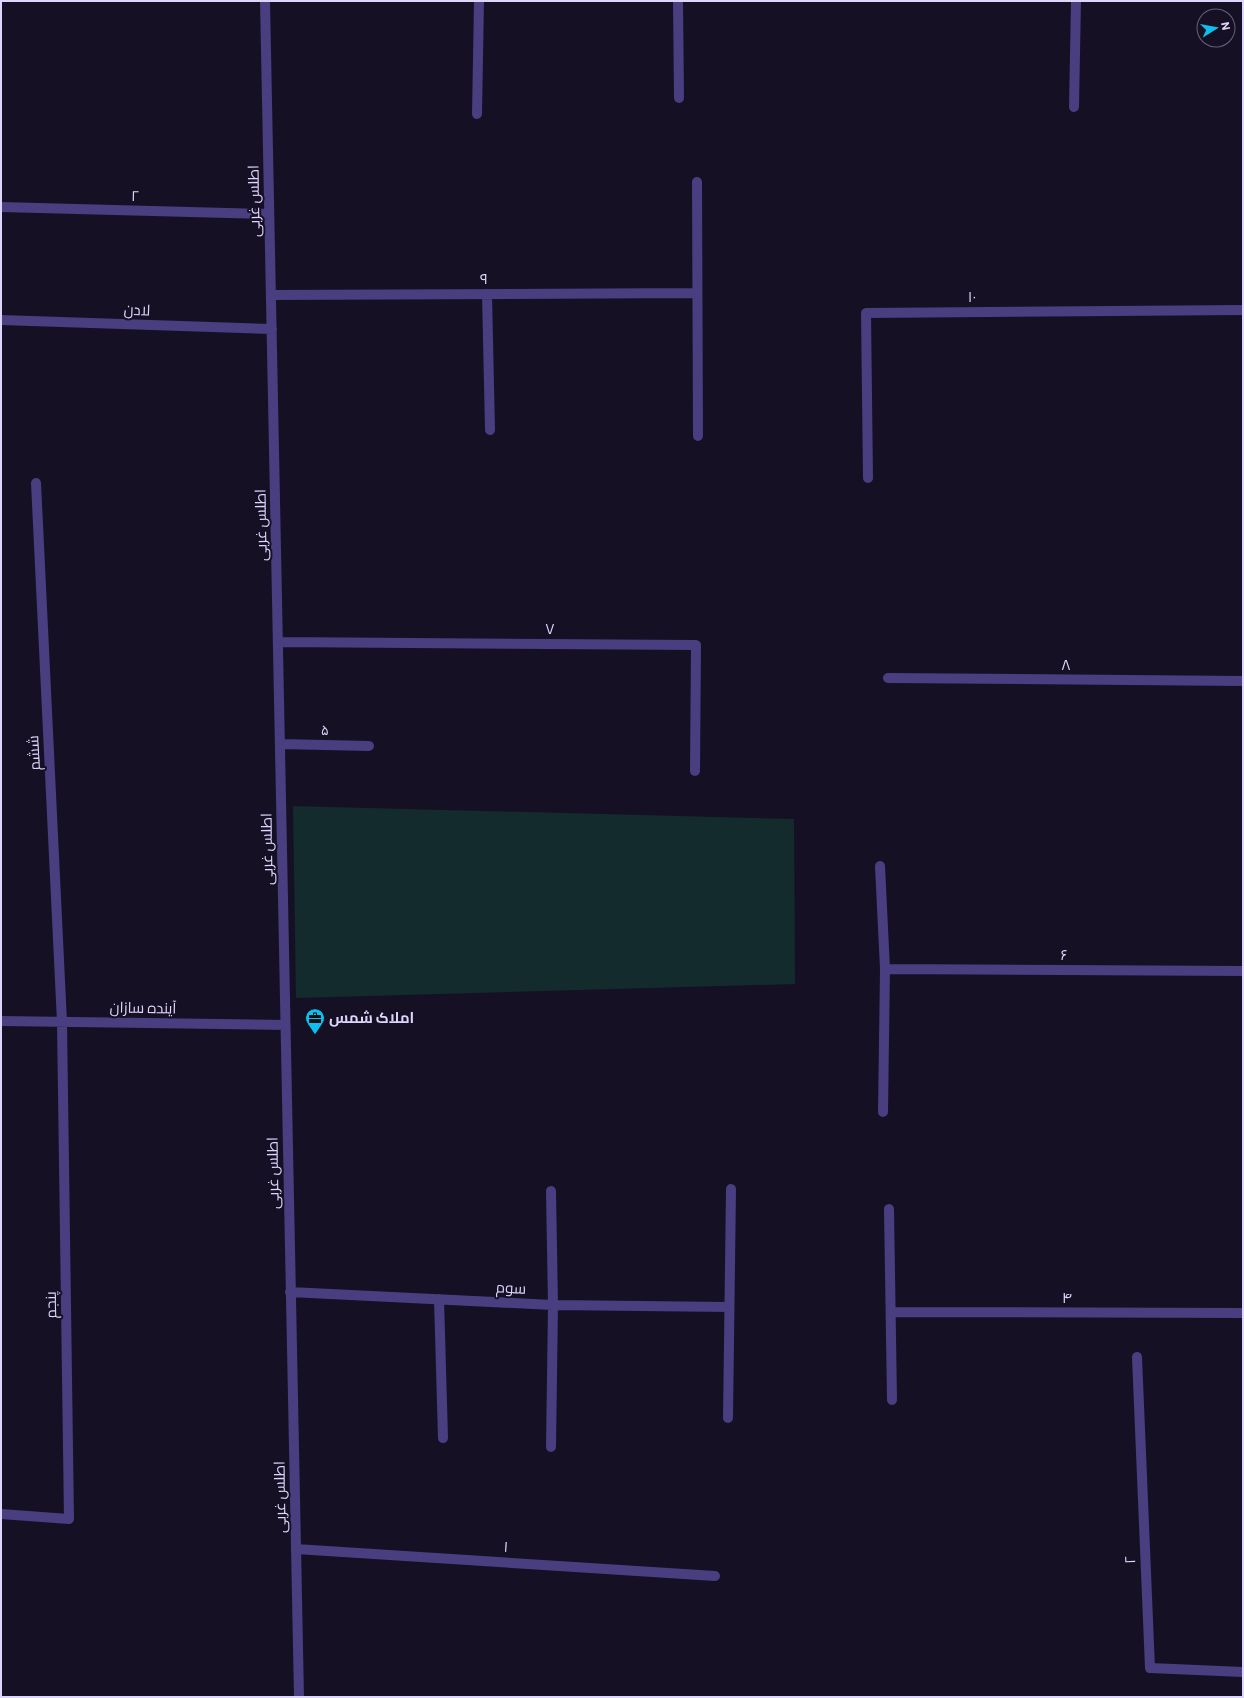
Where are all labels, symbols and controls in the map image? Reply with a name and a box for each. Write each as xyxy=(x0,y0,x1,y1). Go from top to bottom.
north arrow xyxy=(1196,8,1236,48)
text: N xyxy=(1219,21,1233,31)
street label: اطلس غربی xyxy=(243,165,265,237)
street label: ۲ xyxy=(131,186,139,204)
street label: ۹ xyxy=(480,269,488,287)
street label: ۱۰ xyxy=(968,287,976,305)
street label: لادن xyxy=(123,300,151,320)
street label: اطلس غربی xyxy=(250,489,272,561)
street label: ۷ xyxy=(545,619,555,637)
street label: ۸ xyxy=(1061,655,1071,673)
street label: ۵ xyxy=(321,720,329,738)
street label: ششم xyxy=(23,735,45,771)
street label: اطلس غربی xyxy=(256,813,278,885)
street label: ۶ xyxy=(1060,945,1068,963)
street label: آینده سازان xyxy=(109,997,177,1019)
office icon: املاک شمس xyxy=(304,1007,326,1035)
place label: املاک شمس xyxy=(329,1008,414,1027)
street label: اطلس غربی xyxy=(262,1137,284,1209)
street label: سوم xyxy=(495,1277,527,1299)
street label: ۴ xyxy=(1062,1288,1072,1306)
street label: پنجم xyxy=(41,1291,61,1319)
street label: اطلس غربی xyxy=(269,1461,291,1533)
street label: ۱ xyxy=(503,1537,509,1555)
street label: ۲ xyxy=(1120,1556,1138,1564)

